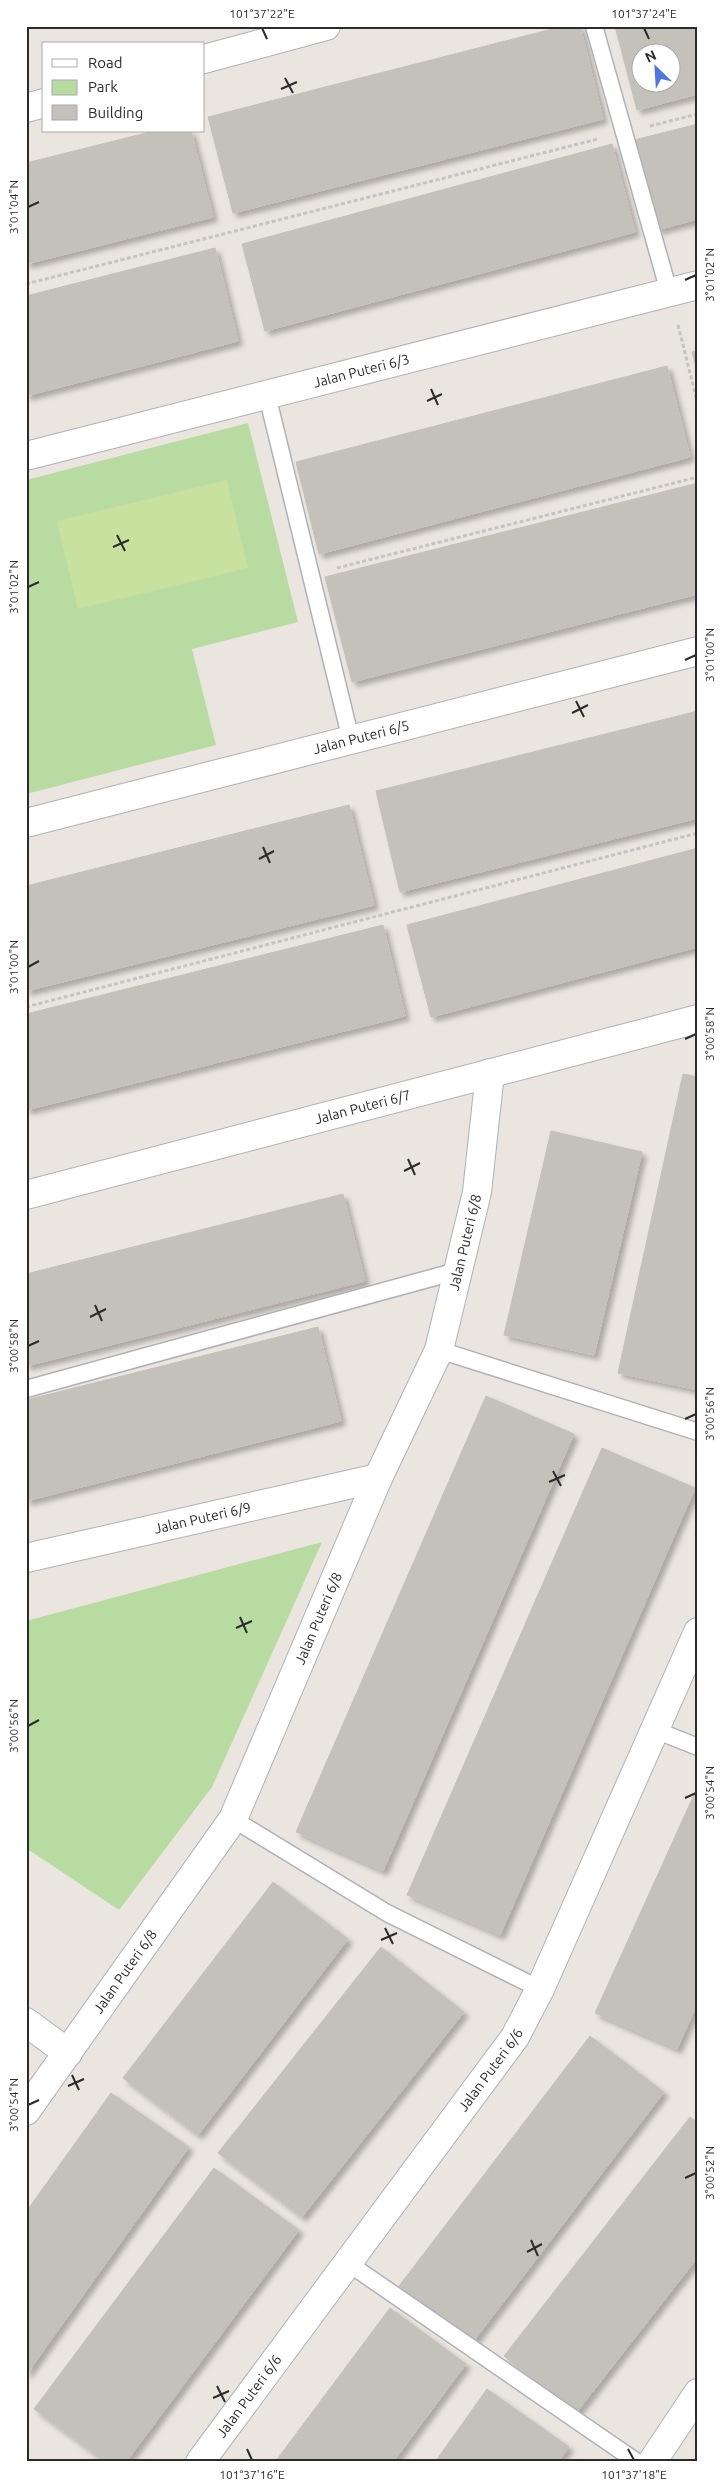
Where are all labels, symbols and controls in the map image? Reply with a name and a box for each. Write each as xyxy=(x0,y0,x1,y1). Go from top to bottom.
text: 101°37'22"E xyxy=(229,7,295,20)
text: 101°37'24"E xyxy=(611,7,677,20)
legend xyxy=(42,42,205,132)
north arrow xyxy=(632,42,682,92)
text: N xyxy=(642,47,659,66)
text: Road xyxy=(88,54,123,71)
text: Park xyxy=(88,78,118,95)
text: Building xyxy=(88,104,143,121)
text: 3°01'04"N xyxy=(7,180,20,234)
text: 3°01'02"N xyxy=(703,248,716,302)
street label: Jalan Puteri 6/3 xyxy=(312,351,411,391)
text: 3°01'02"N xyxy=(7,560,20,614)
text: 3°01'00"N xyxy=(703,628,716,682)
street label: Jalan Puteri 6/5 xyxy=(311,717,411,757)
text: 3°01'00"N xyxy=(7,940,20,994)
text: 3°00'58"N xyxy=(703,1007,716,1061)
street label: Jalan Puteri 6/7 xyxy=(313,1087,412,1127)
street label: Jalan Puteri 6/8 xyxy=(446,1192,484,1292)
text: 3°00'58"N xyxy=(7,1319,20,1373)
text: 3°00'56"N xyxy=(703,1387,716,1441)
street label: Jalan Puteri 6/9 xyxy=(153,1499,252,1537)
street label: Jalan Puteri 6/8 xyxy=(292,1570,345,1667)
text: 3°00'56"N xyxy=(7,1699,20,1753)
text: 3°00'54"N xyxy=(703,1766,716,1820)
street label: Jalan Puteri 6/8 xyxy=(90,1927,160,2016)
street label: Jalan Puteri 6/6 xyxy=(455,2026,526,2114)
text: 3°00'54"N xyxy=(7,2078,20,2132)
text: 3°00'52"N xyxy=(703,2146,716,2200)
street label: Jalan Puteri 6/6 xyxy=(213,2352,285,2441)
text: 101°37'16"E xyxy=(219,2468,285,2481)
text: 101°37'18"E xyxy=(601,2468,667,2481)

